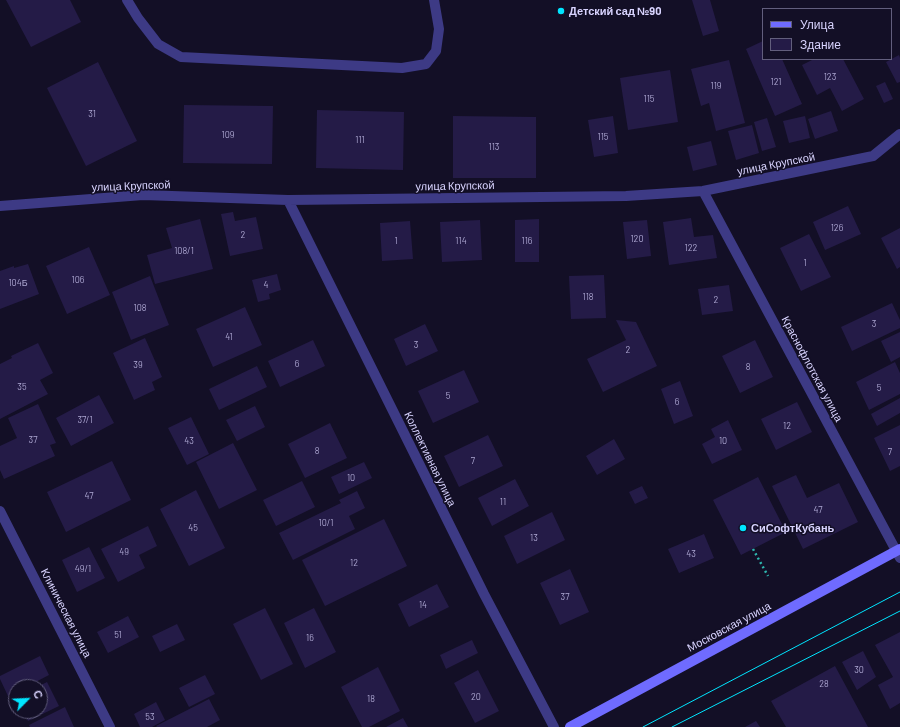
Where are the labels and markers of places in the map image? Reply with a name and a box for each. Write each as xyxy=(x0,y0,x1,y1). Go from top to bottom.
place label: Детский сад №90 xyxy=(569,4,661,18)
marker: Детский сад №90 xyxy=(556,6,566,16)
place label: СиСофтКубань xyxy=(751,521,834,535)
marker: СиСофтКубань xyxy=(738,523,748,533)

